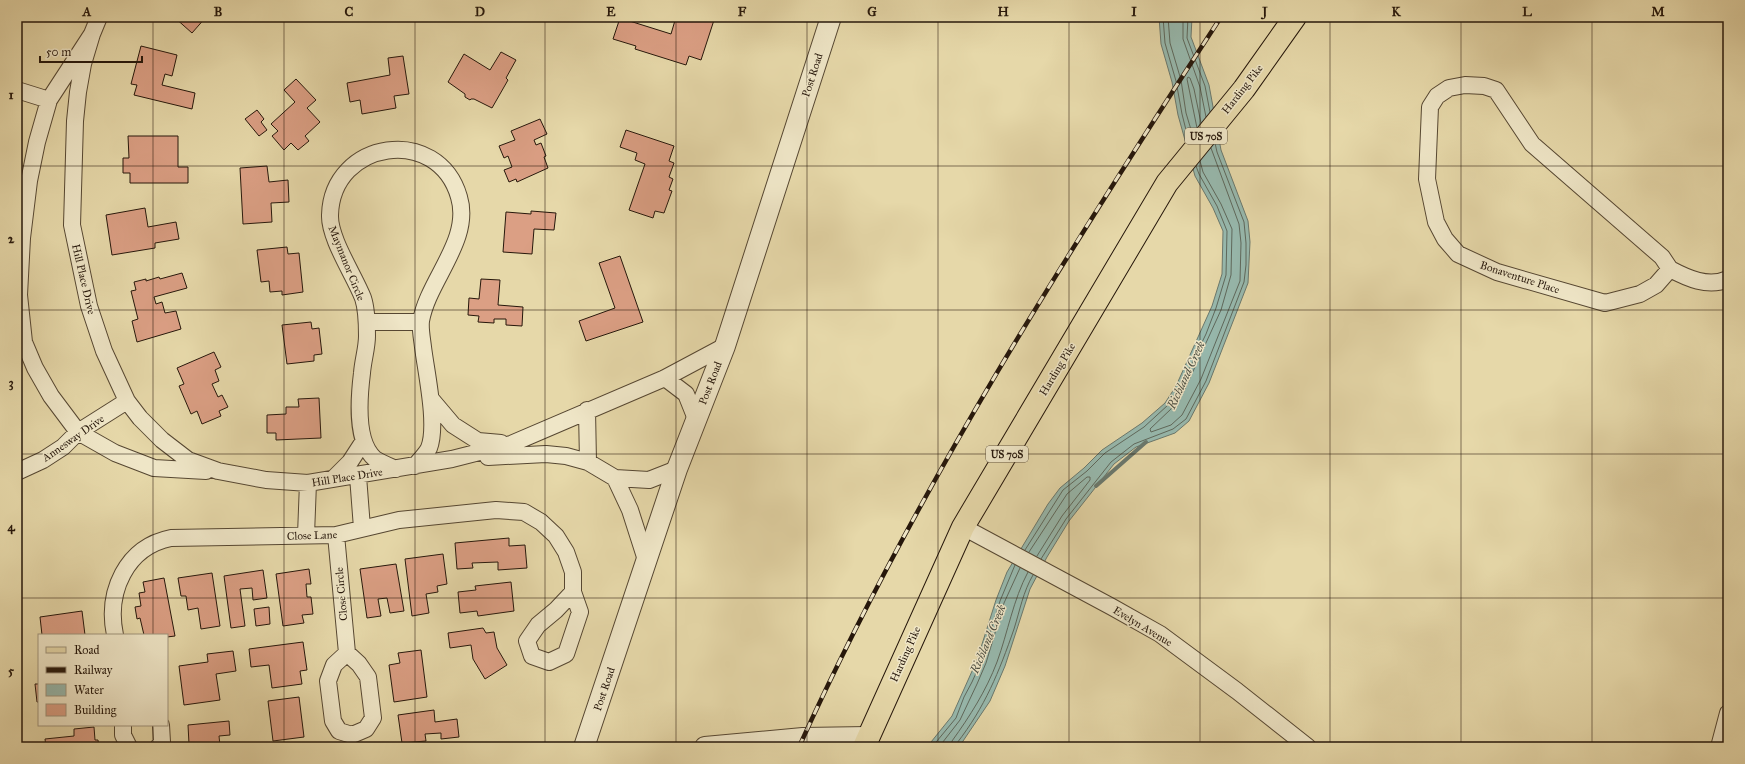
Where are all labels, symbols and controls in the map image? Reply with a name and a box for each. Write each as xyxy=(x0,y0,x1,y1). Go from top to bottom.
text: A xyxy=(82,4,92,20)
text: B xyxy=(214,4,223,20)
text: C xyxy=(345,4,354,20)
text: D xyxy=(475,4,485,20)
text: E xyxy=(606,4,616,20)
text: F xyxy=(738,4,747,20)
text: G xyxy=(867,4,877,20)
text: H xyxy=(997,4,1009,20)
text: I xyxy=(1131,4,1137,20)
text: J xyxy=(1260,4,1268,20)
text: K xyxy=(1391,4,1401,20)
text: L xyxy=(1522,4,1532,20)
text: M xyxy=(1651,4,1665,20)
scale bar xyxy=(40,38,142,64)
text: 50 m xyxy=(46,45,71,59)
street label: Post Road xyxy=(799,51,826,99)
street label: Harding Pike xyxy=(1219,62,1266,117)
text: 1 xyxy=(8,87,14,103)
road number: US 70S xyxy=(1185,128,1227,144)
street label: Maymanor Circle xyxy=(326,224,368,303)
text: 2 xyxy=(8,231,15,247)
street label: Hill Place Drive xyxy=(69,243,98,316)
street label: Bonaventure Place xyxy=(1478,258,1562,297)
water label: Richland Creek xyxy=(1164,338,1208,412)
street label: Harding Pike xyxy=(1037,340,1078,398)
street label: Post Road xyxy=(696,359,725,407)
text: 3 xyxy=(8,375,14,391)
street label: Annesway Drive xyxy=(39,412,107,465)
road number: US 70S xyxy=(986,446,1028,462)
street label: Hill Place Drive xyxy=(311,465,384,490)
text: 4 xyxy=(7,519,15,535)
street label: Close Lane xyxy=(287,528,338,543)
street label: Close Circle xyxy=(333,566,350,621)
water label: Richland Creek xyxy=(967,602,1009,676)
street label: Evelyn Avenue xyxy=(1111,604,1175,649)
street label: Harding Pike xyxy=(887,624,924,684)
legend xyxy=(38,634,168,726)
text: Road xyxy=(74,643,100,657)
text: 5 xyxy=(8,663,15,679)
text: Railway xyxy=(74,663,113,677)
street label: Post Road xyxy=(591,665,618,713)
text: Water xyxy=(74,683,104,697)
text: Building xyxy=(74,703,117,718)

